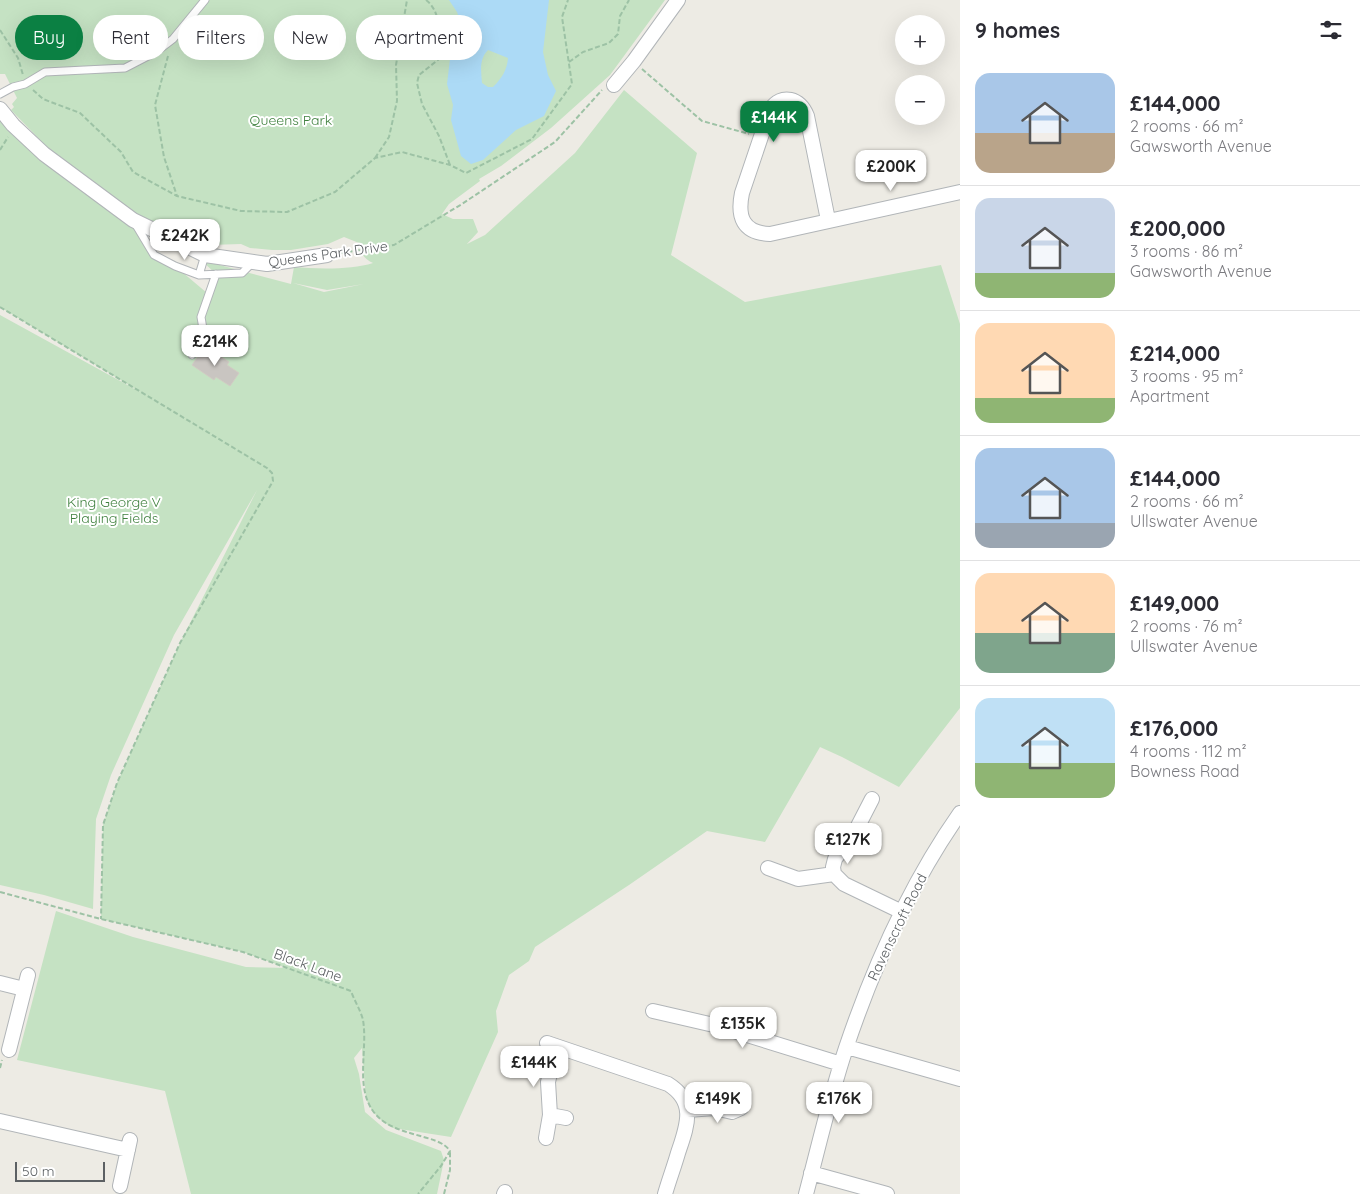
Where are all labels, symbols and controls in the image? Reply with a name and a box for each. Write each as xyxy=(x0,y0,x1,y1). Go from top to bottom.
chip: Buy xyxy=(15,15,83,60)
chip: Rent xyxy=(93,15,168,60)
chip: Filters xyxy=(178,15,264,60)
chip: New xyxy=(274,15,346,60)
chip: Apartment xyxy=(356,15,482,60)
map controls xyxy=(895,15,945,125)
button: + xyxy=(895,15,945,65)
icon: filters xyxy=(1317,16,1345,44)
text: 9 homes xyxy=(975,17,1060,43)
button: − xyxy=(895,75,945,125)
text: £144,000 xyxy=(1130,90,1220,116)
icon: home xyxy=(1015,93,1075,153)
pin: £144K xyxy=(739,100,809,143)
text: £144K xyxy=(751,107,797,127)
park label: Queens Park xyxy=(250,111,332,129)
text: 2 rooms · 66 m² xyxy=(1130,116,1244,136)
text: Gawsworth Avenue xyxy=(1130,136,1272,156)
pin: £200K xyxy=(856,150,926,192)
text: £200K xyxy=(866,156,916,176)
text: £200,000 xyxy=(1130,215,1225,241)
pin: £242K xyxy=(150,218,220,261)
icon: home xyxy=(1015,218,1075,278)
text: £242K xyxy=(161,225,209,245)
street label: Queens Park Drive xyxy=(267,237,389,271)
text: 3 rooms · 86 m² xyxy=(1130,241,1243,261)
text: Gawsworth Avenue xyxy=(1130,261,1272,281)
pin: £214K xyxy=(180,324,250,367)
text: £214K xyxy=(192,331,238,351)
text: £214,000 xyxy=(1130,340,1220,366)
icon: home xyxy=(1015,343,1075,403)
text: 3 rooms · 95 m² xyxy=(1130,366,1244,386)
text: Apartment xyxy=(1130,386,1210,406)
text: £144,000 xyxy=(1130,465,1220,491)
icon: home xyxy=(1015,468,1075,528)
text: 2 rooms · 66 m² xyxy=(1130,491,1244,511)
park label: King George V Playing Fields xyxy=(67,493,161,527)
text: Ullswater Avenue xyxy=(1130,511,1258,531)
text: £149,000 xyxy=(1130,590,1219,616)
icon: home xyxy=(1015,593,1075,653)
text: 2 rooms · 76 m² xyxy=(1130,616,1243,636)
text: Ullswater Avenue xyxy=(1130,636,1258,656)
text: £176,000 xyxy=(1130,715,1218,741)
icon: home xyxy=(1015,718,1075,778)
text: 4 rooms · 112 m² xyxy=(1130,741,1247,761)
text: Bowness Road xyxy=(1130,761,1239,781)
pin: £127K xyxy=(813,822,883,865)
text: £127K xyxy=(826,829,870,849)
street label: Ravenscroft Road xyxy=(863,871,931,983)
street label: Black Lane xyxy=(271,944,345,986)
pin: £135K xyxy=(708,1006,778,1049)
text: £135K xyxy=(721,1013,765,1033)
pin: £144K xyxy=(499,1046,569,1088)
text: £144K xyxy=(511,1052,557,1072)
pin: £149K xyxy=(683,1082,753,1124)
pin: £176K xyxy=(804,1082,874,1124)
text: £149K xyxy=(696,1088,740,1108)
text: £176K xyxy=(817,1088,861,1108)
scale bar xyxy=(15,1159,105,1182)
text: 50 m xyxy=(22,1162,55,1180)

